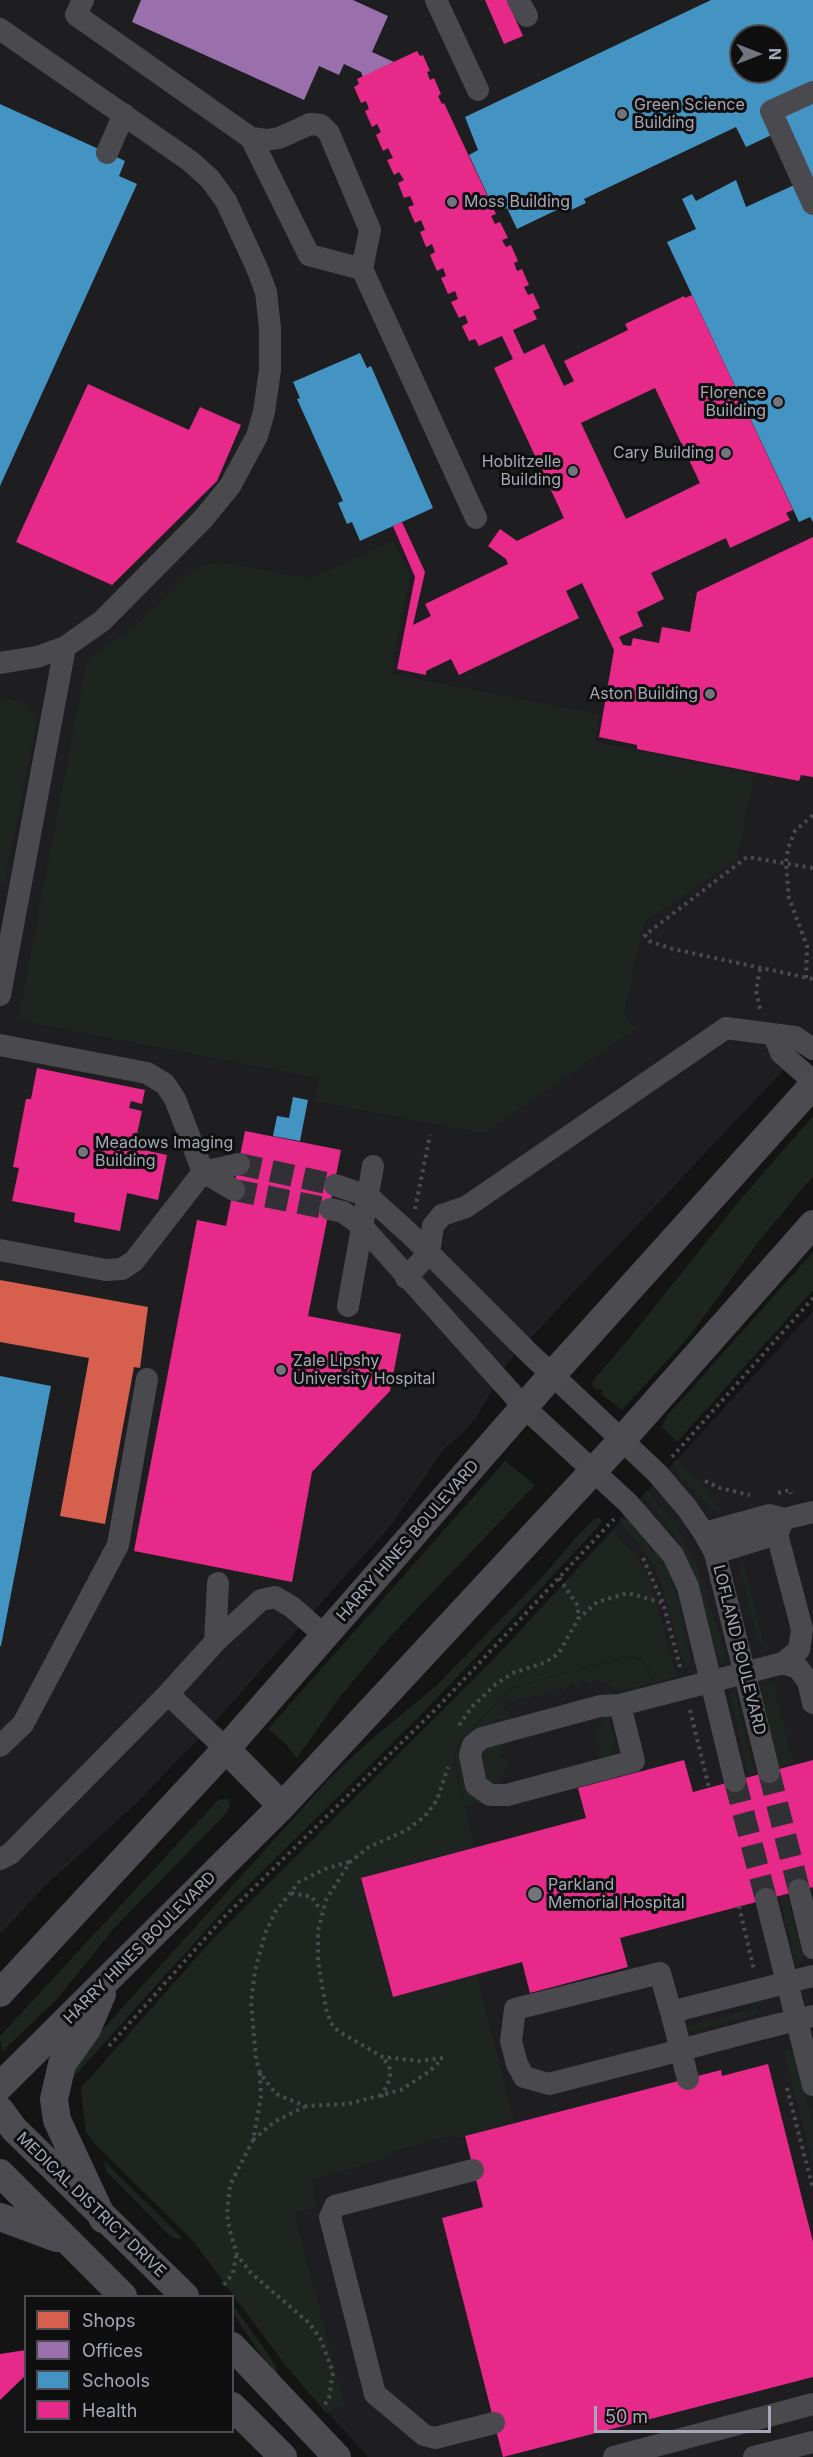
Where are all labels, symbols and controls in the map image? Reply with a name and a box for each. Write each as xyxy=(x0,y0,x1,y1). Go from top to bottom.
north arrow xyxy=(729,24,789,84)
text: N xyxy=(765,48,785,60)
place label: Green Science Building xyxy=(634,95,745,133)
marker: Green Science Building xyxy=(615,107,629,121)
place label: Moss Building xyxy=(464,192,570,212)
marker: Moss Building xyxy=(445,195,459,209)
place label: Florence Building xyxy=(700,383,766,421)
marker: Florence Building xyxy=(771,395,785,409)
place label: Cary Building xyxy=(613,443,714,463)
marker: Cary Building xyxy=(719,446,733,460)
place label: Hoblitzelle Building xyxy=(482,452,561,490)
marker: Hoblitzelle Building xyxy=(566,464,580,478)
place label: Aston Building xyxy=(589,684,698,704)
marker: Aston Building xyxy=(703,687,717,701)
place label: Meadows Imaging Building xyxy=(95,1133,233,1171)
marker: Meadows Imaging Building xyxy=(76,1145,90,1159)
place label: Zale Lipshy University Hospital xyxy=(293,1351,435,1389)
marker: Zale Lipshy University Hospital xyxy=(274,1363,288,1377)
street label: HARRY HINES BOULEVARD xyxy=(333,1457,483,1625)
street label: LOFLAND BOULEVARD xyxy=(709,1563,769,1737)
street label: HARRY HINES BOULEVARD xyxy=(60,1868,220,2028)
place label: Parkland Memorial Hospital xyxy=(548,1875,685,1913)
marker: Parkland Memorial Hospital xyxy=(526,1885,544,1903)
street label: MEDICAL DISTRICT DRIVE xyxy=(12,2129,170,2281)
legend xyxy=(24,2295,234,2433)
text: Shops xyxy=(82,2310,136,2331)
text: Offices xyxy=(82,2340,143,2361)
text: Schools xyxy=(82,2370,150,2391)
scale bar xyxy=(597,2394,774,2432)
text: Health xyxy=(82,2400,137,2421)
text: 50 m xyxy=(605,2406,648,2427)

